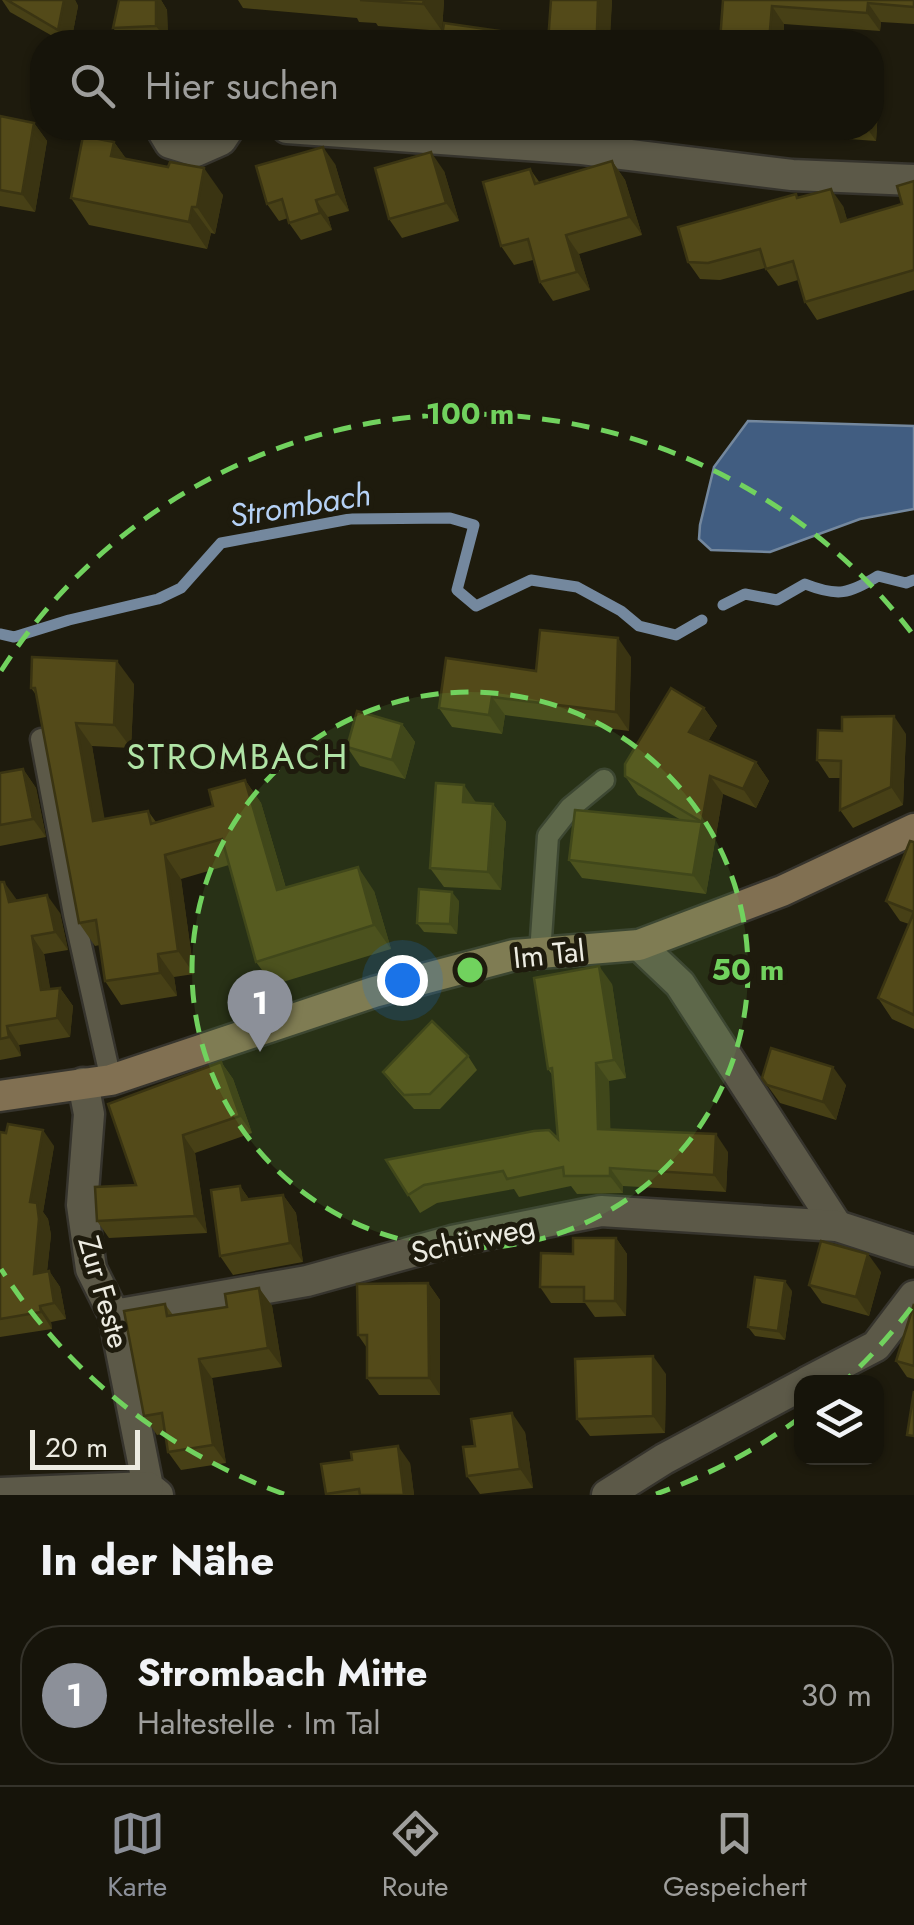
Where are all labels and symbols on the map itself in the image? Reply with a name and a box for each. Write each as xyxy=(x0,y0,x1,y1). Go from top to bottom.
text: 100 m xyxy=(426,392,514,435)
water label: Strombach xyxy=(226,471,374,539)
district label: STROMBACH xyxy=(126,732,350,782)
street label: Im Tal xyxy=(511,929,587,979)
text: 50 m xyxy=(712,948,784,991)
centre of rings xyxy=(452,952,488,988)
your location xyxy=(377,955,428,1006)
pin: 1 xyxy=(228,970,292,1052)
street label: Schürweg xyxy=(407,1204,539,1274)
street label: Zur Feste xyxy=(68,1231,140,1353)
scale bar xyxy=(30,1425,140,1470)

